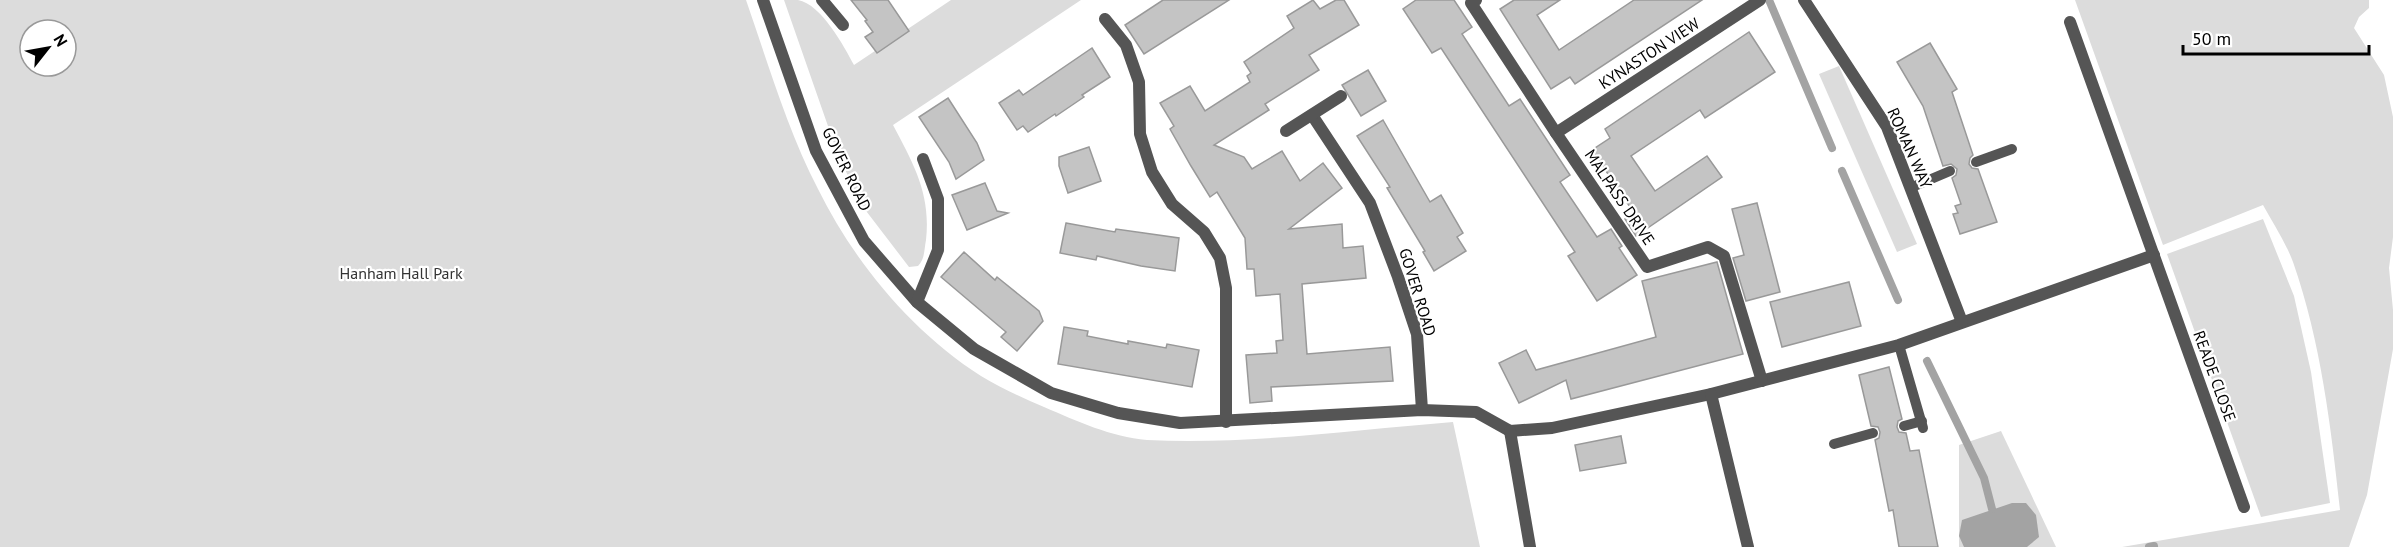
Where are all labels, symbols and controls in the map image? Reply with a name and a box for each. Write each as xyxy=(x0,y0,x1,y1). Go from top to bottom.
street label: KYNASTON VIEW xyxy=(1595,13,1704,93)
north arrow xyxy=(18,18,78,78)
scale bar xyxy=(2183,18,2369,56)
text: 50 m xyxy=(2192,27,2231,50)
text: N xyxy=(50,31,72,50)
street label: ROMAN WAY xyxy=(1883,104,1937,192)
street label: GOVER ROAD xyxy=(818,124,876,214)
street label: MALPASS DRIVE xyxy=(1581,145,1659,249)
street label: GOVER ROAD xyxy=(1395,246,1441,338)
park label: Hanham Hall Park xyxy=(339,263,463,283)
street label: READE CLOSE xyxy=(2189,328,2241,424)

